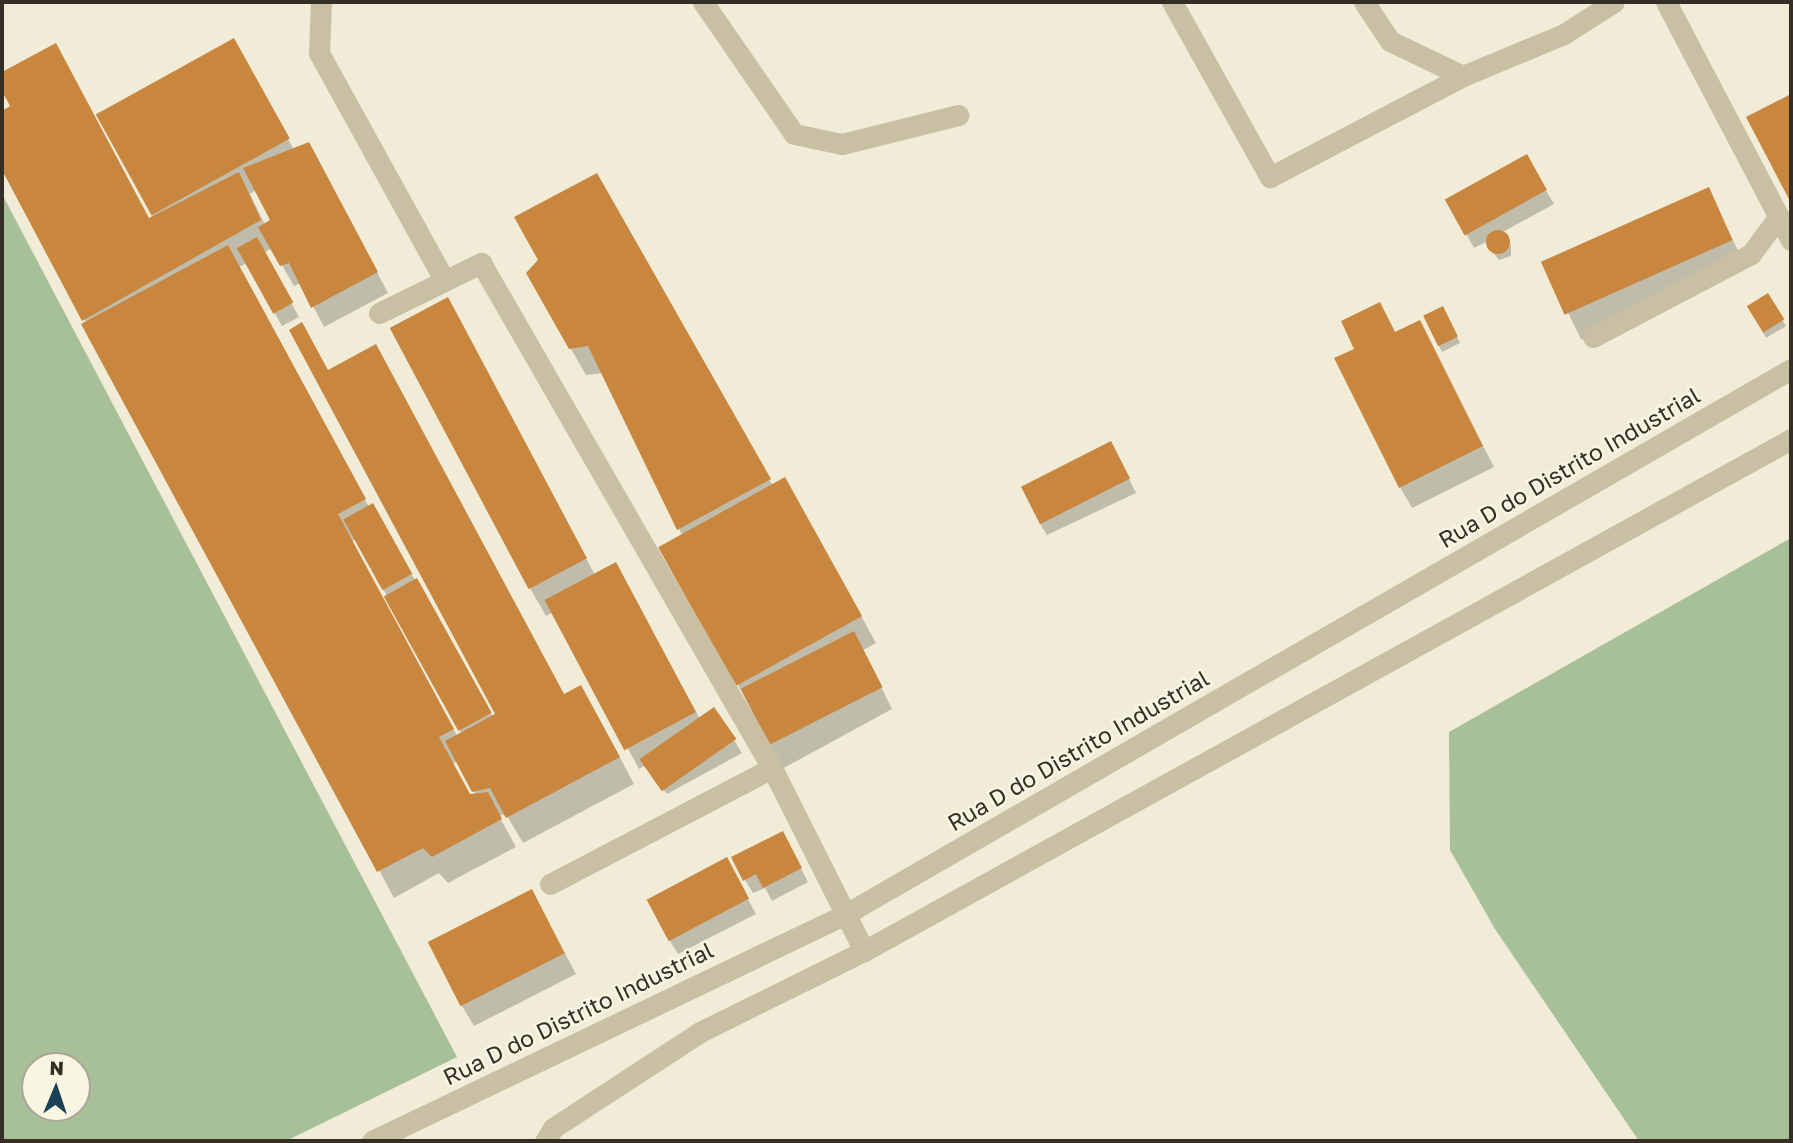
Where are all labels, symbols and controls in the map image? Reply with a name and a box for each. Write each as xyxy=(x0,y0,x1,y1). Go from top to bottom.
street label: Rua D do Distrito Industrial xyxy=(1433,381,1705,553)
street label: Rua D do Distrito Industrial xyxy=(942,664,1214,836)
street label: Rua D do Distrito Industrial xyxy=(438,935,718,1091)
north arrow xyxy=(21,1052,91,1122)
text: N xyxy=(49,1056,64,1079)

